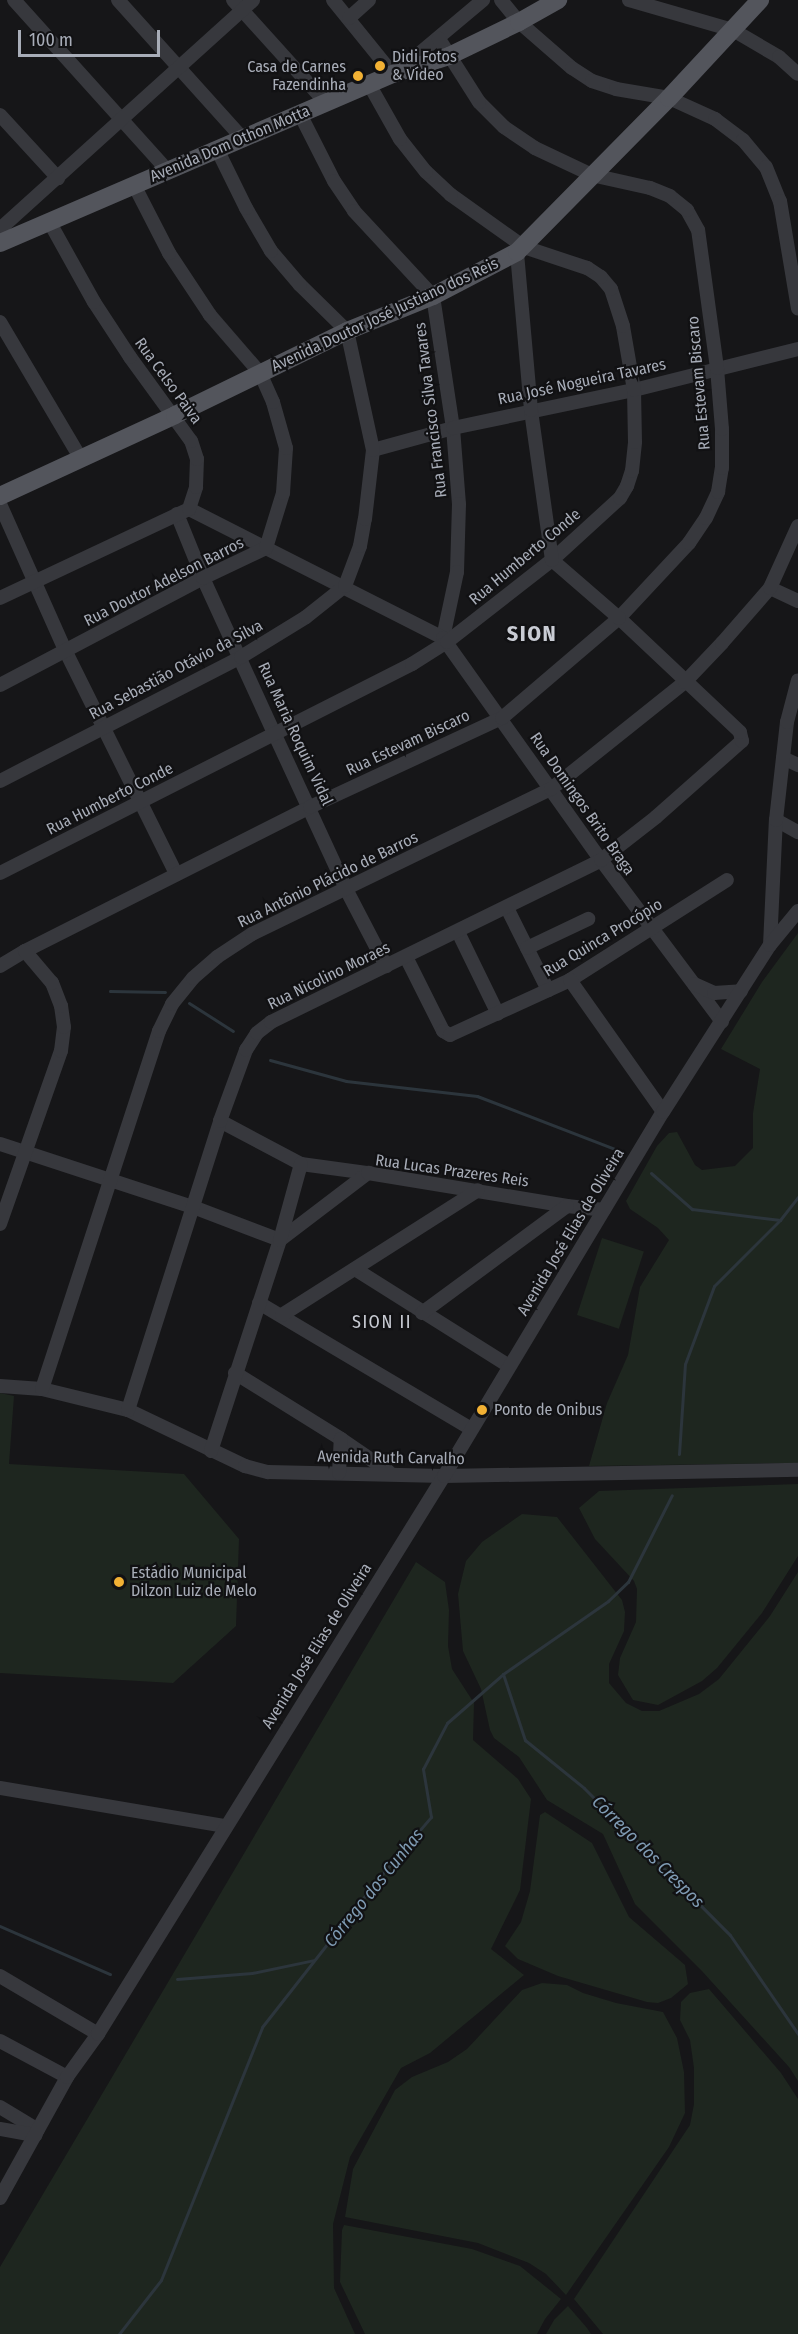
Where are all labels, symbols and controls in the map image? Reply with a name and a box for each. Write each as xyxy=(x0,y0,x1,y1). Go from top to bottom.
scale bar xyxy=(21,18,164,56)
text: 100 m xyxy=(29,29,73,51)
place label: Didi Fotos & Vídeo xyxy=(392,47,457,85)
place label: Casa de Carnes Fazendinha xyxy=(247,57,346,95)
marker: Didi Fotos & Vídeo xyxy=(373,59,387,73)
marker: Casa de Carnes Fazendinha xyxy=(351,69,365,83)
street label: Avenida Dom Othon Motta xyxy=(147,102,313,186)
street label: Avenida Doutor José Justiano dos Reis xyxy=(268,254,502,376)
street label: Rua Estevam Biscaro xyxy=(684,315,714,451)
street label: Rua Francisco Silva Tavares xyxy=(411,321,451,499)
street label: Rua Celso Paiva xyxy=(130,334,206,428)
street label: Rua José Nogueira Tavares xyxy=(496,355,668,409)
street label: Rua Humberto Conde xyxy=(465,505,585,609)
street label: Rua Doutor Adelson Barros xyxy=(81,533,247,631)
street label: Rua Sebastião Otávio da Silva xyxy=(86,616,266,724)
district label: SION xyxy=(507,621,557,647)
street label: Rua Maria Roquim Vidal xyxy=(253,659,337,809)
street label: Rua Estevam Biscaro xyxy=(343,706,473,780)
street label: Rua Domingos Brito Braga xyxy=(526,729,638,879)
street label: Rua Humberto Conde xyxy=(44,759,176,839)
street label: Rua Antônio Plácido de Barros xyxy=(235,828,421,932)
street label: Rua Quinca Procópio xyxy=(540,895,666,981)
street label: Rua Nicolino Moraes xyxy=(265,938,393,1014)
street label: Avenida José Elias de Oliveira xyxy=(513,1145,629,1319)
street label: Rua Lucas Prazeres Reis xyxy=(374,1151,530,1191)
district label: SION II xyxy=(352,1311,412,1333)
place label: Ponto de Onibus xyxy=(494,1400,602,1420)
marker: Ponto de Onibus xyxy=(475,1403,489,1417)
street label: Avenida Ruth Carvalho xyxy=(317,1447,465,1469)
street label: Avenida José Elias de Oliveira xyxy=(258,1560,376,1732)
place label: Estádio Municipal Dilzon Luiz de Melo xyxy=(131,1563,257,1601)
marker: Estádio Municipal Dilzon Luiz de Melo xyxy=(112,1575,126,1589)
water label: Córrego dos Crespos xyxy=(587,1791,709,1913)
water label: Córrego dos Cunhas xyxy=(320,1824,428,1952)

